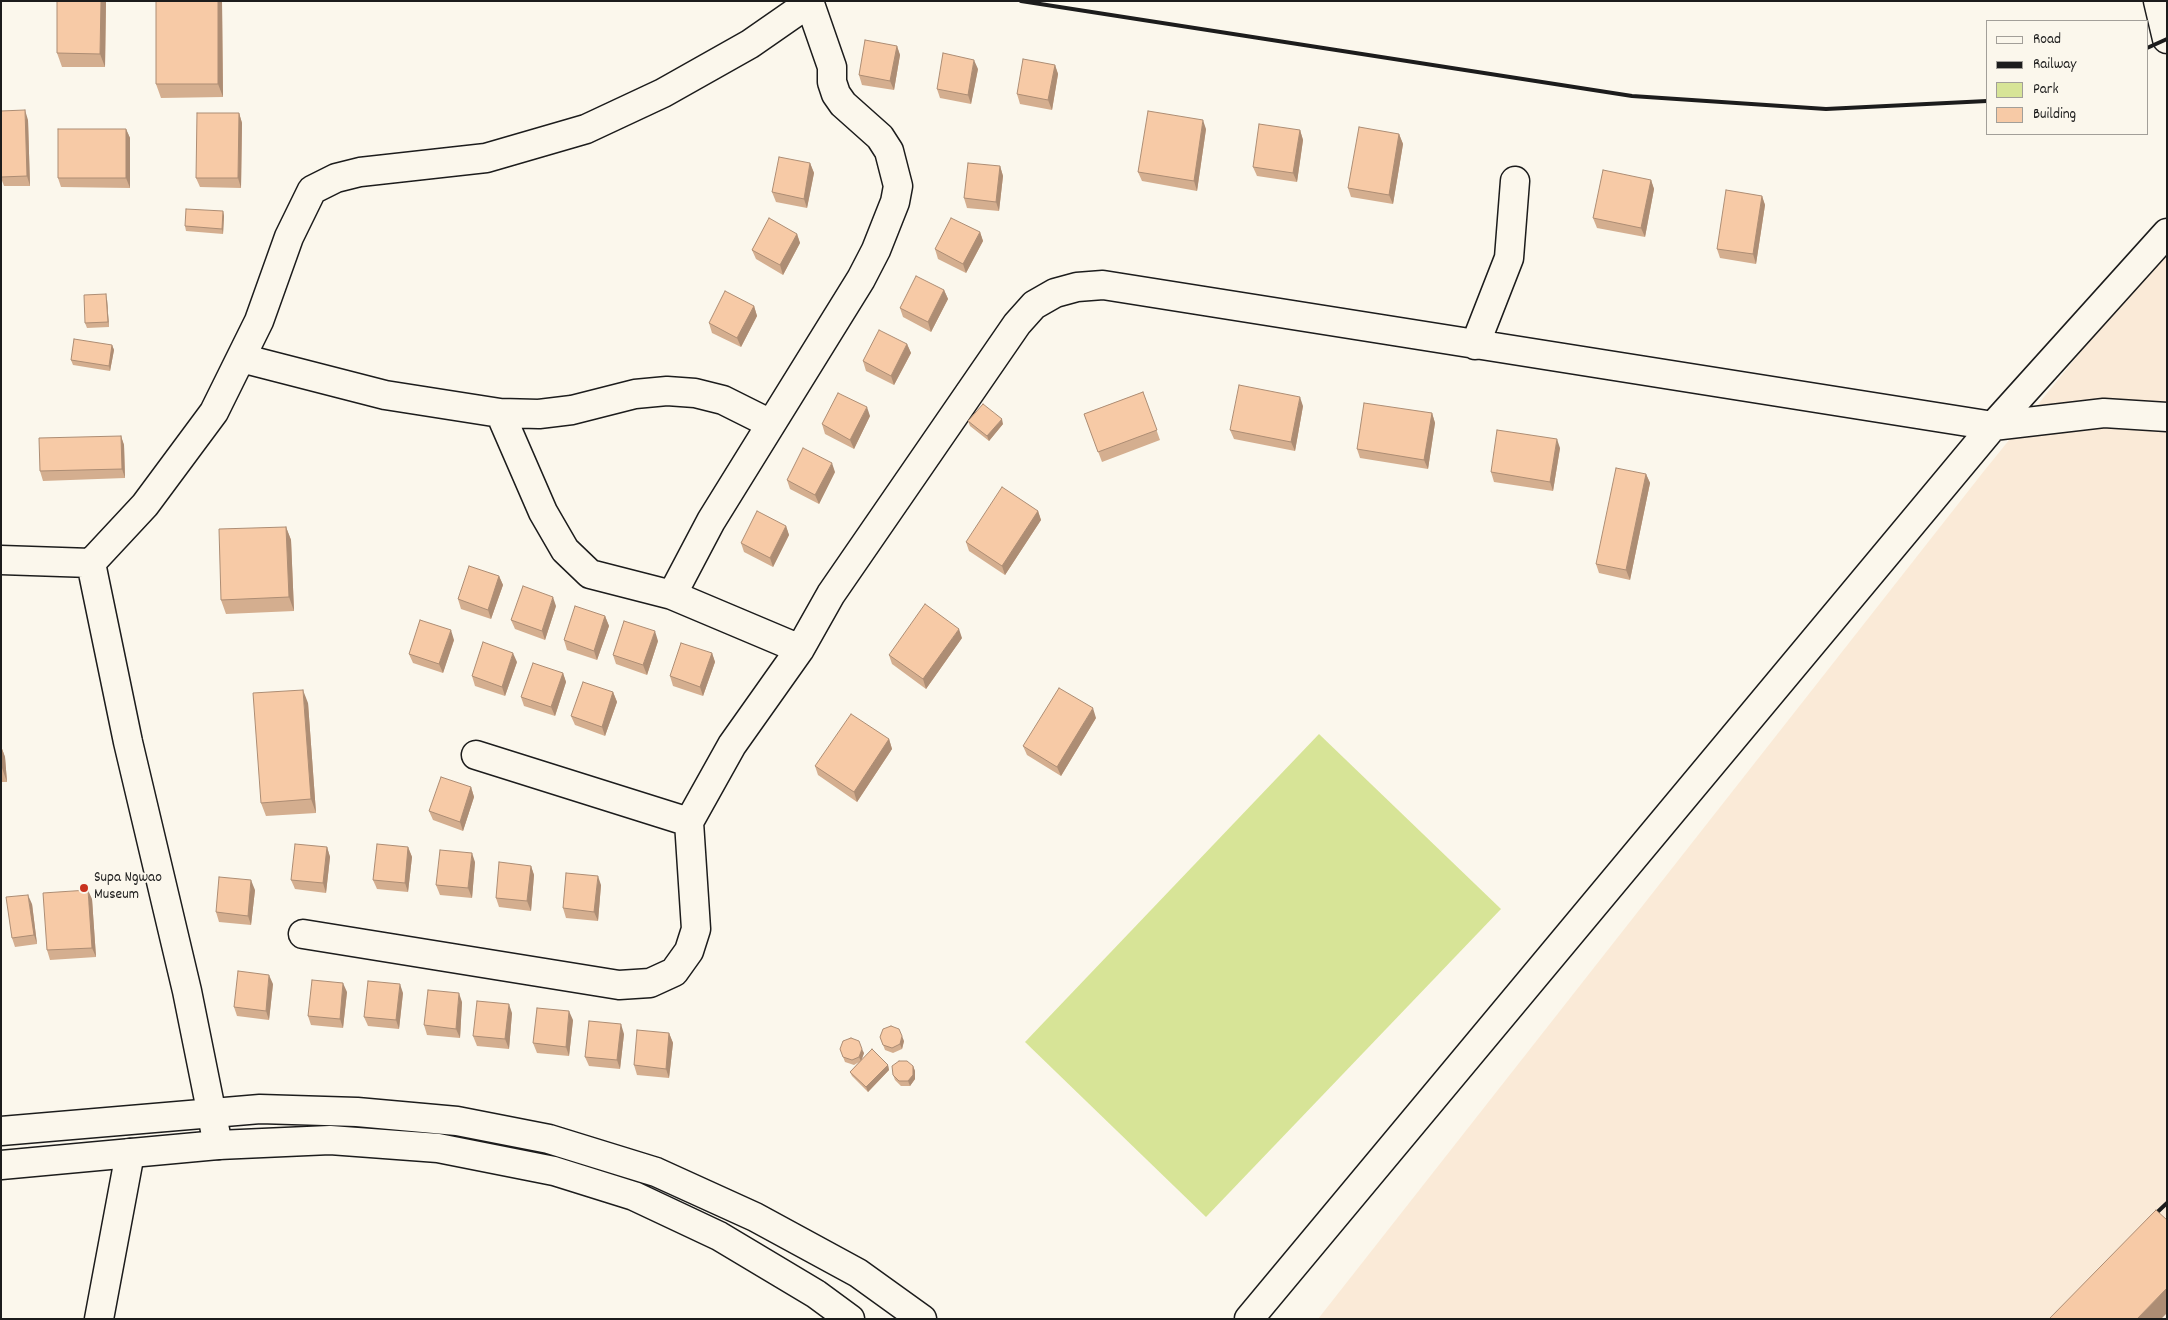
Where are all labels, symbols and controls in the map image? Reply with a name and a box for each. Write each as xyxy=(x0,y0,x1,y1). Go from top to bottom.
legend xyxy=(1986,20,2148,135)
text: Road xyxy=(2033,29,2061,51)
text: Railway xyxy=(2033,54,2076,76)
text: Park xyxy=(2033,79,2059,101)
text: Building xyxy=(2033,104,2076,126)
place label: Supa Ngwao Museum xyxy=(94,870,162,905)
marker: Supa Ngwao Museum xyxy=(78,882,90,894)

